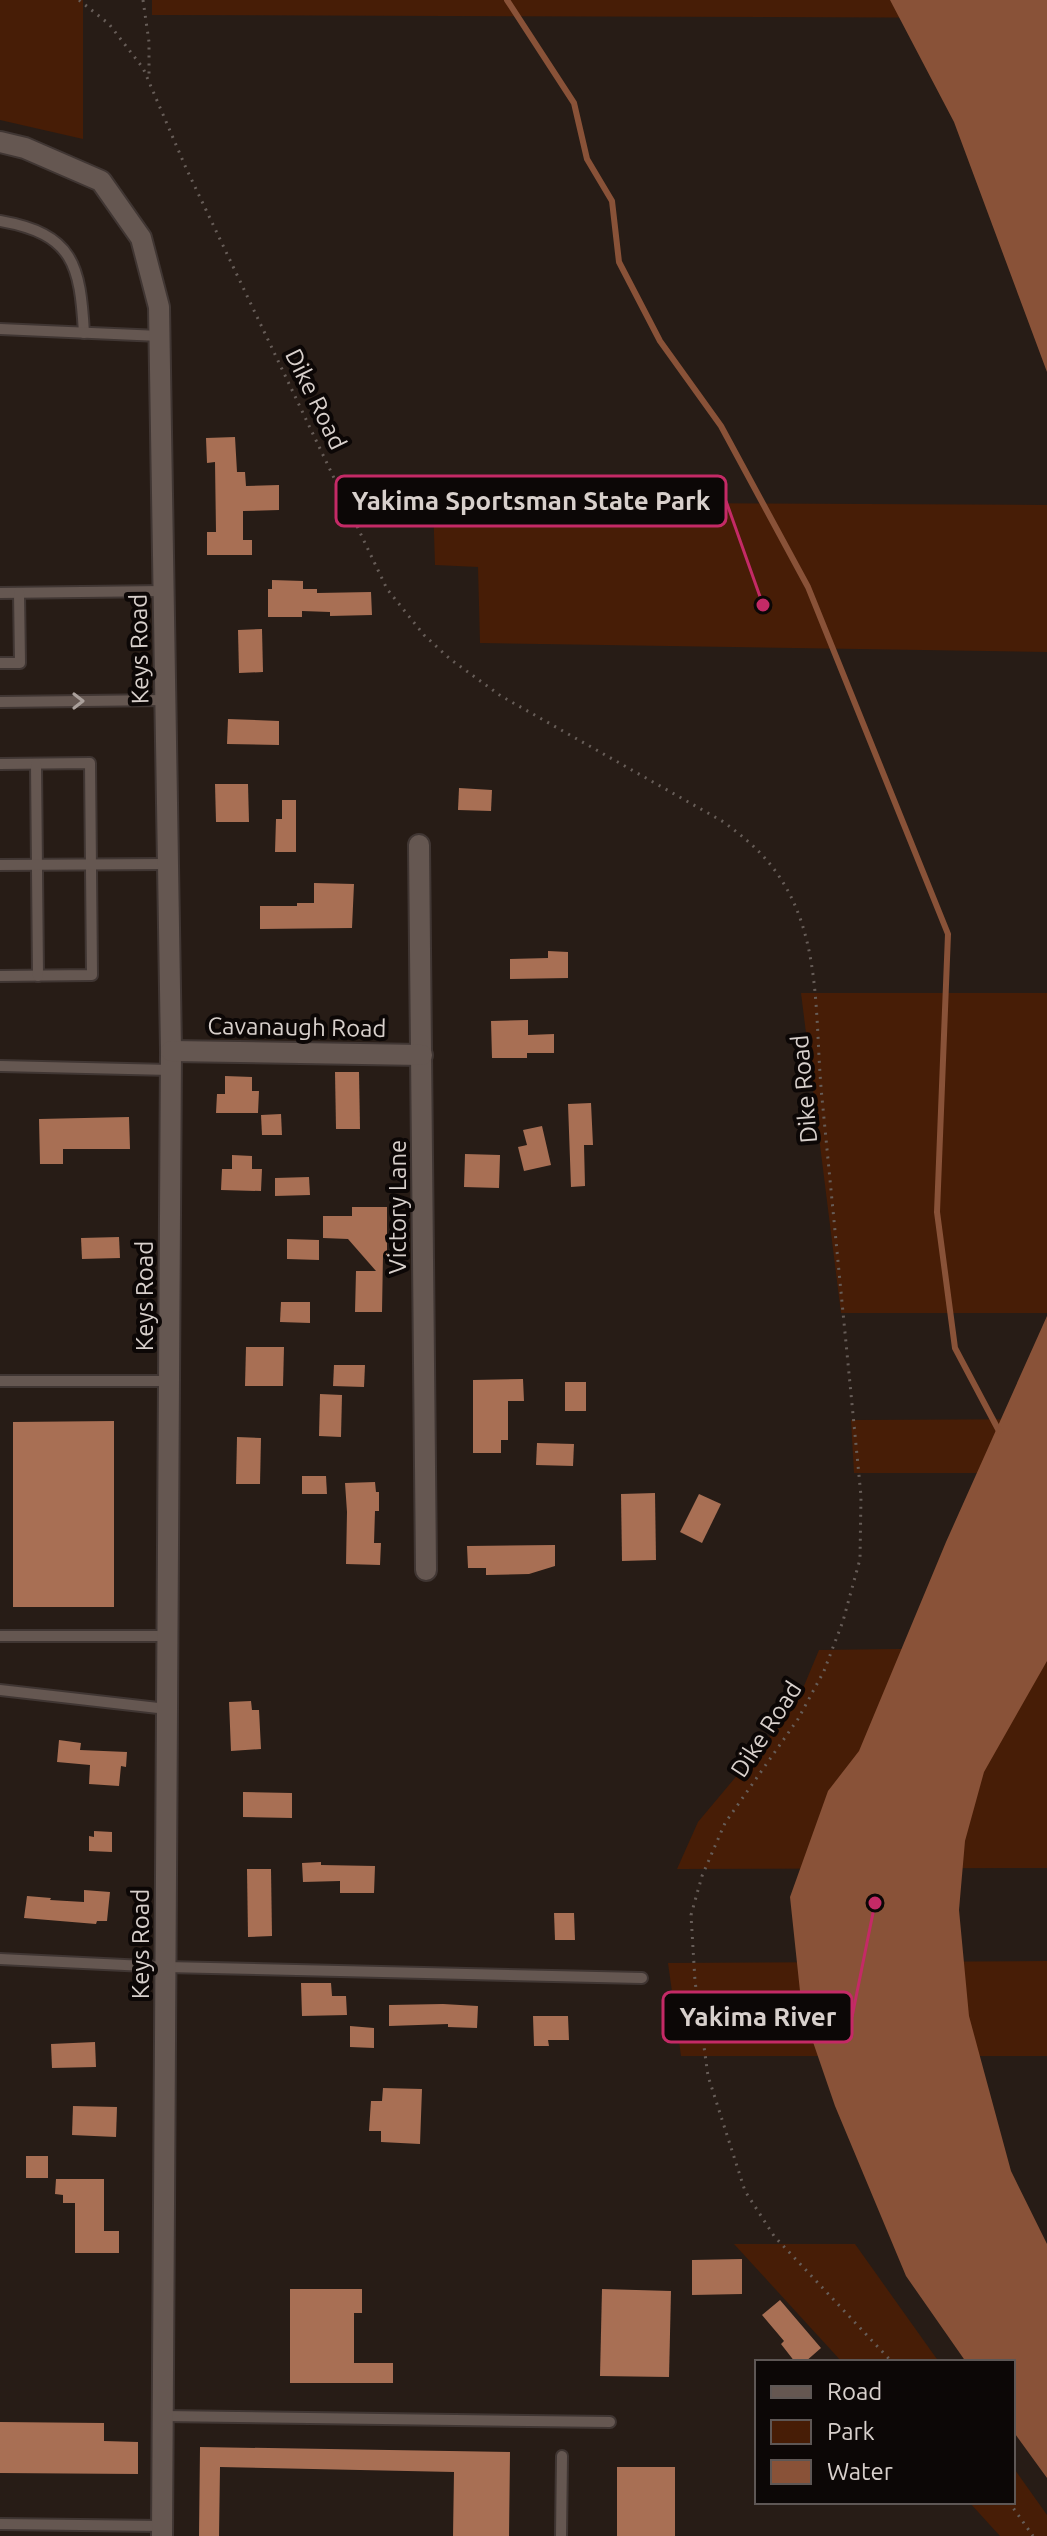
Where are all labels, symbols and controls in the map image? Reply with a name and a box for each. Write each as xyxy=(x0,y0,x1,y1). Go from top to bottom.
street label: Dike Road xyxy=(280,344,352,454)
callout: Yakima Sportsman State Park xyxy=(336,476,726,526)
text: Yakima Sportsman State Park xyxy=(352,486,711,515)
street label: Keys Road xyxy=(125,594,153,704)
one-way arrow xyxy=(72,692,85,710)
street label: Cavanaugh Road xyxy=(207,1012,387,1042)
street label: Dike Road xyxy=(786,1034,822,1144)
street label: Victory Lane xyxy=(384,1140,411,1274)
street label: Keys Road xyxy=(131,1241,158,1351)
street label: Dike Road xyxy=(725,1676,807,1782)
street label: Keys Road xyxy=(127,1889,154,1999)
callout: Yakima River xyxy=(663,1992,852,2042)
text: Yakima River xyxy=(680,2002,837,2031)
legend xyxy=(755,2360,1015,2504)
text: Road xyxy=(827,2378,882,2405)
text: Park xyxy=(827,2418,875,2445)
text: Water xyxy=(827,2458,893,2485)

